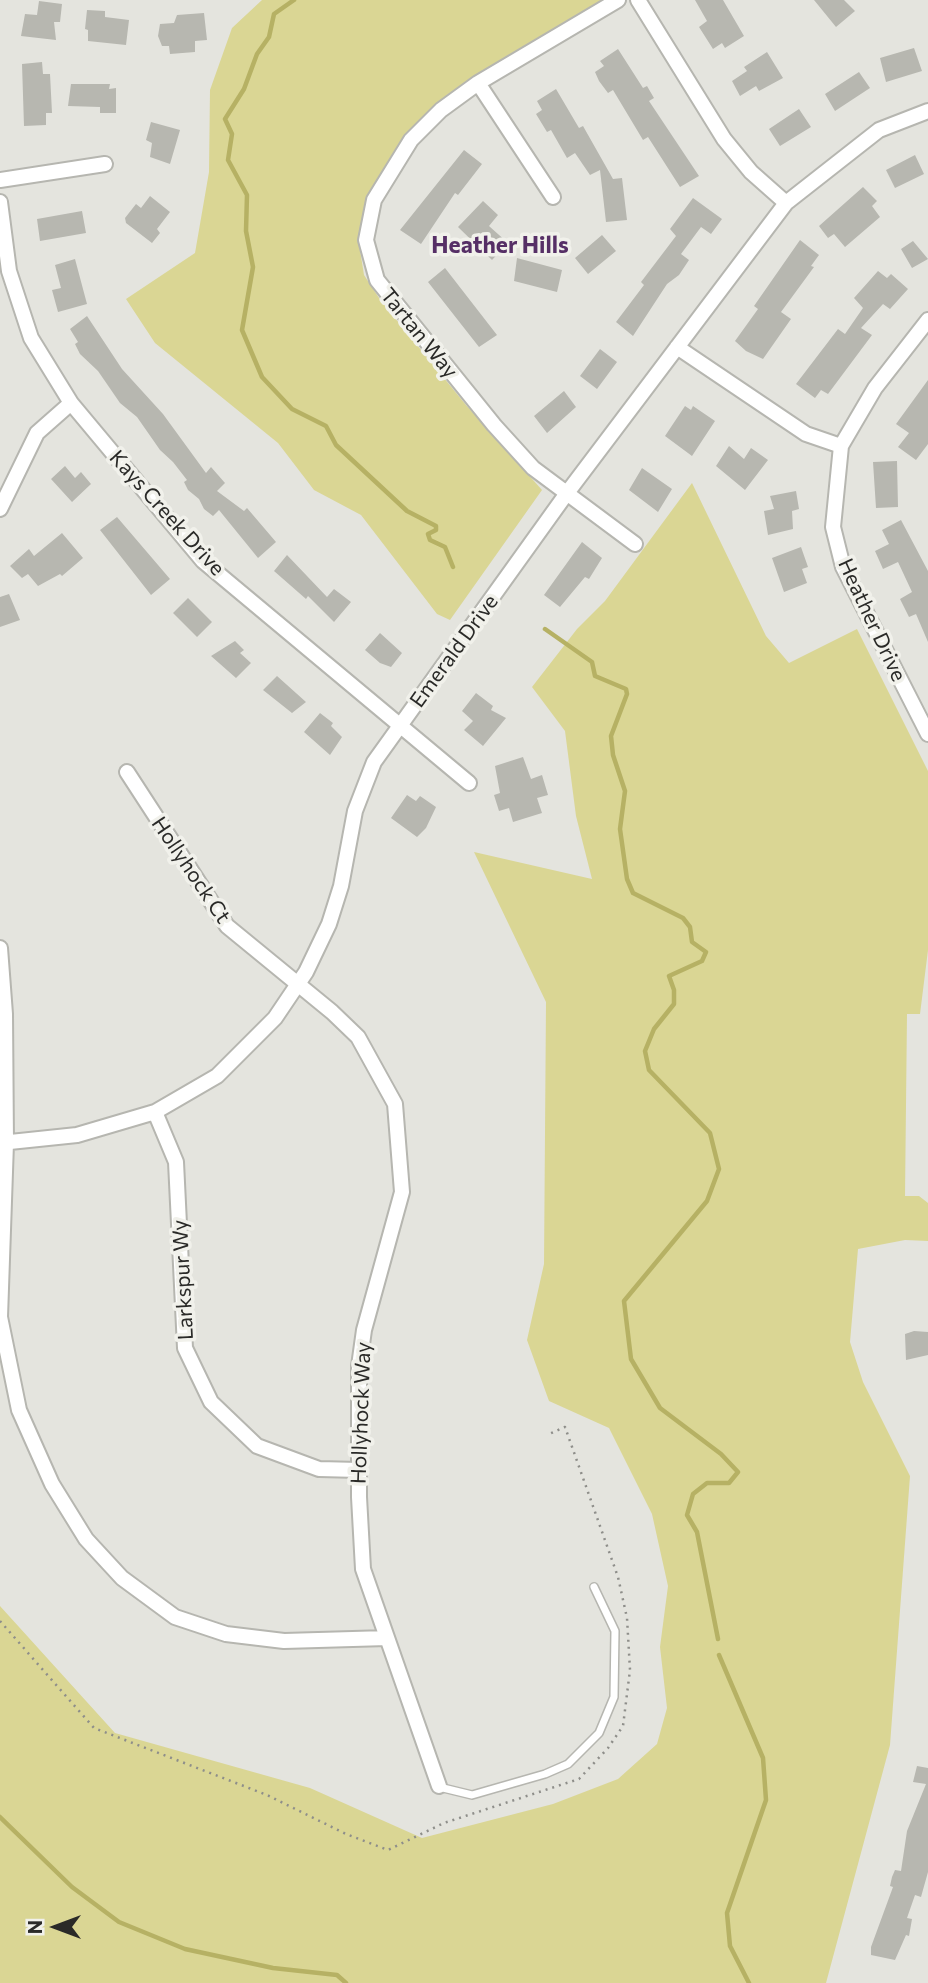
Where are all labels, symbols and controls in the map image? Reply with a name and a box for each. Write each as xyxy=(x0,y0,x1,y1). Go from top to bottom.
district label: Heather Hills xyxy=(431,231,569,259)
street label: Tartan Way xyxy=(375,283,463,383)
street label: Kays Creek Drive xyxy=(104,445,230,581)
street label: Heather Drive xyxy=(833,555,911,685)
street label: Emerald Drive xyxy=(405,590,503,712)
street label: Hollyhock Ct xyxy=(146,812,236,928)
street label: Larkspur Wy xyxy=(167,1219,199,1341)
street label: Hollyhock Way xyxy=(346,1342,376,1484)
north arrow xyxy=(21,1892,91,1962)
text: N xyxy=(23,1920,46,1934)

